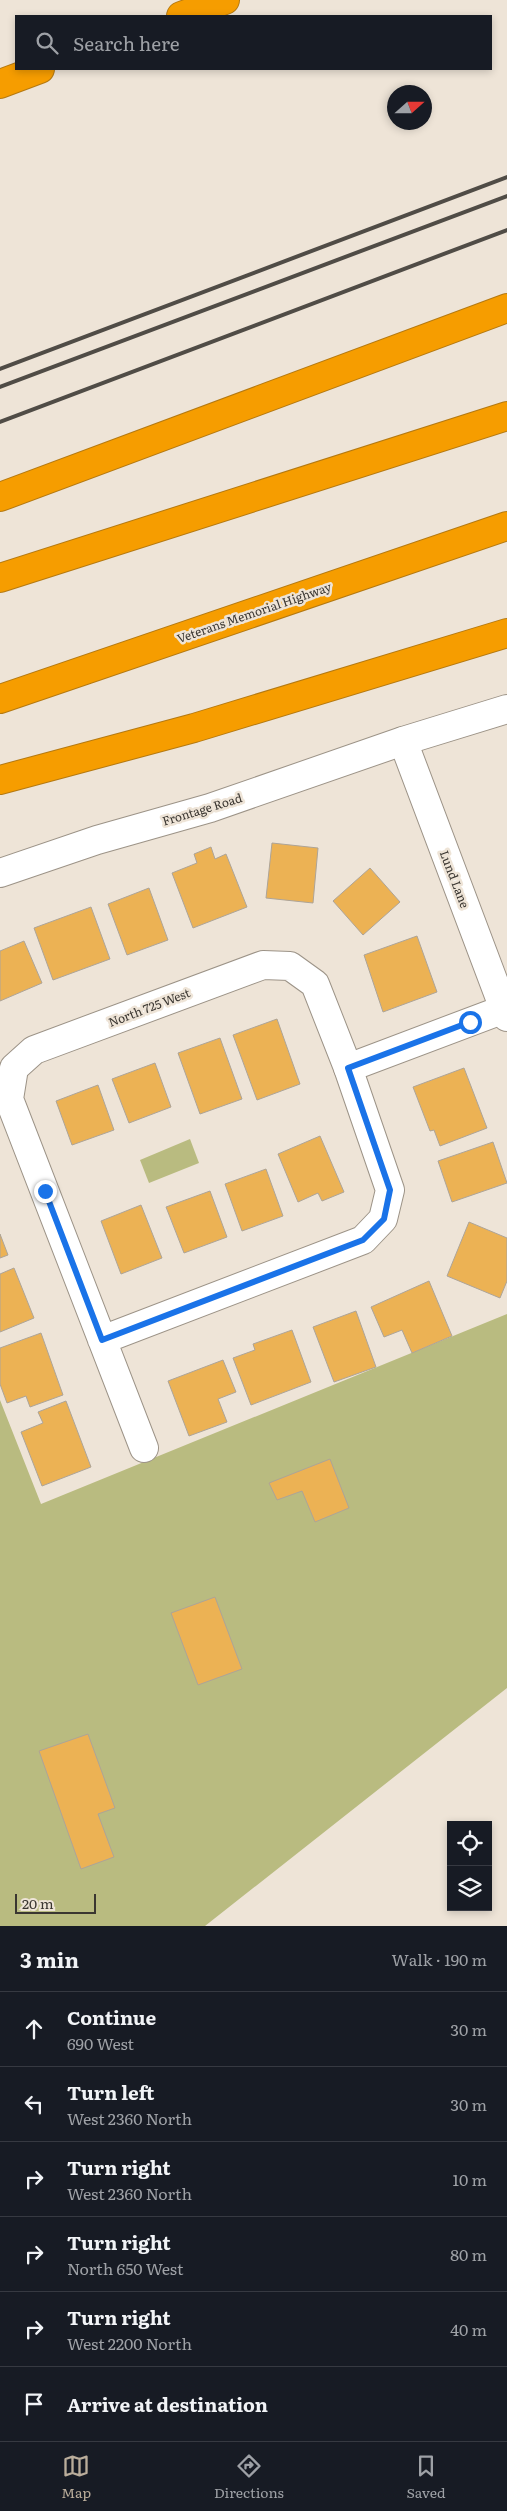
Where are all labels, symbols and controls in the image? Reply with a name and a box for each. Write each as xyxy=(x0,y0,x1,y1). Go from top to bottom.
search box xyxy=(15,15,492,70)
icon: search xyxy=(33,29,61,57)
text: Search here xyxy=(73,29,180,57)
north arrow xyxy=(387,85,432,130)
street label: Veterans Memorial Highway xyxy=(174,577,334,647)
street label: Frontage Road xyxy=(160,788,245,830)
street label: Lund Lane xyxy=(436,847,474,911)
street label: North 725 West xyxy=(106,983,193,1031)
route start xyxy=(459,1011,482,1034)
route end xyxy=(34,1180,57,1203)
map controls xyxy=(447,1821,492,1911)
button: locate xyxy=(447,1821,492,1866)
button: layers xyxy=(447,1866,492,1911)
scale bar xyxy=(15,1891,96,1914)
text: 20 m xyxy=(22,1893,54,1913)
text: 3 min xyxy=(20,1943,79,1974)
text: Walk · 190 m xyxy=(391,1947,487,1971)
text: Continue xyxy=(67,2003,156,2031)
icon: ahead xyxy=(20,2015,48,2043)
text: 30 m xyxy=(450,2017,487,2041)
text: 690 West xyxy=(67,2031,134,2055)
text: Turn left xyxy=(67,2078,154,2106)
icon: left xyxy=(20,2090,48,2118)
text: 30 m xyxy=(450,2092,487,2116)
text: West 2360 North xyxy=(67,2106,192,2130)
text: Turn right xyxy=(67,2153,171,2181)
icon: right xyxy=(20,2165,48,2193)
text: 10 m xyxy=(453,2167,487,2191)
text: West 2360 North xyxy=(67,2181,192,2205)
text: Turn right xyxy=(67,2228,171,2256)
icon: right xyxy=(20,2240,48,2268)
text: 80 m xyxy=(450,2242,487,2266)
text: North 650 West xyxy=(67,2256,183,2280)
text: Turn right xyxy=(67,2303,171,2331)
icon: right xyxy=(20,2315,48,2343)
text: 40 m xyxy=(450,2317,487,2341)
text: West 2200 North xyxy=(67,2331,192,2355)
icon: arrive xyxy=(20,2390,48,2418)
text: Arrive at destination xyxy=(67,2390,268,2418)
tab: Map xyxy=(61,2452,91,2502)
tab: Directions xyxy=(214,2452,284,2502)
tab: Saved xyxy=(407,2452,446,2502)

